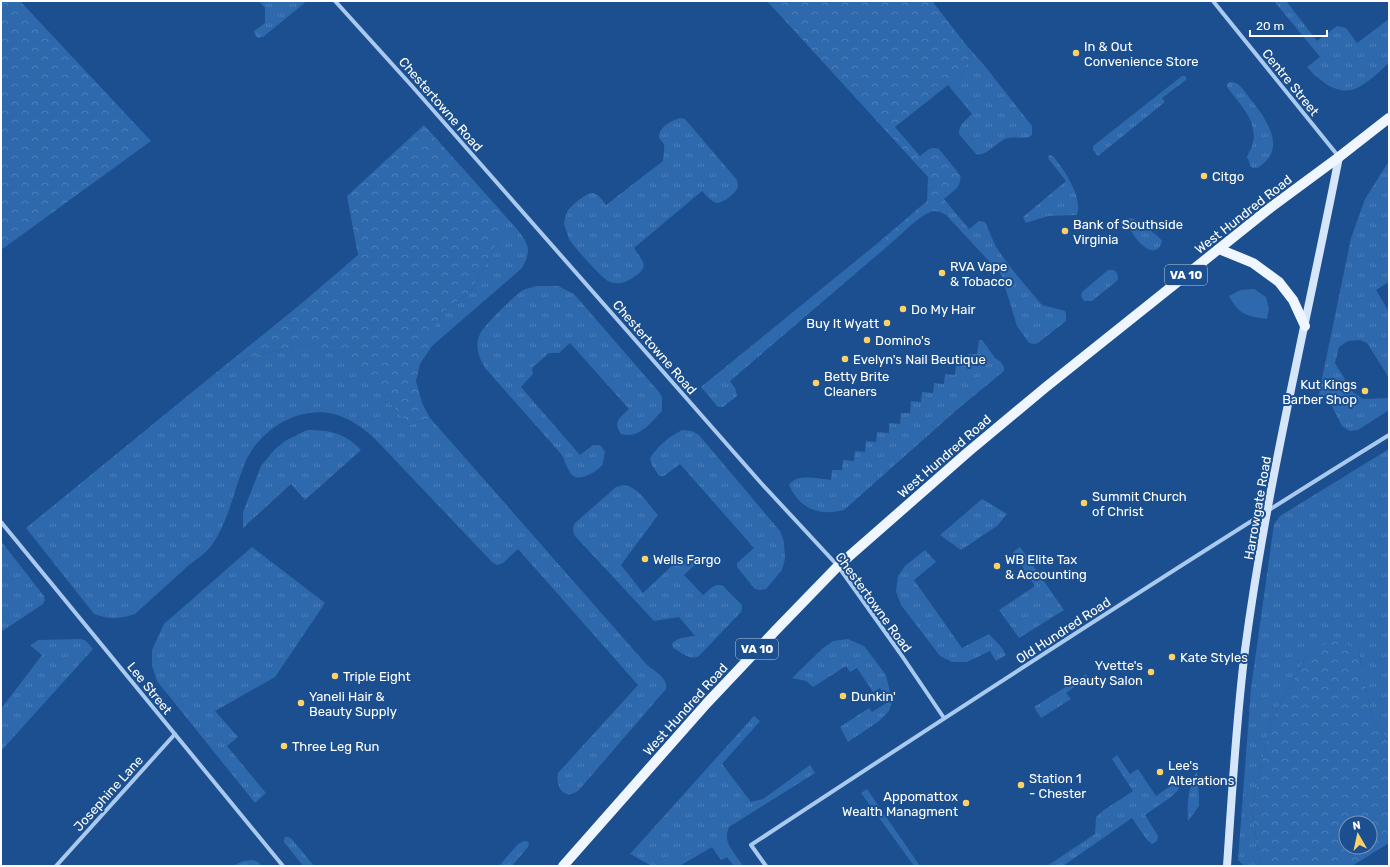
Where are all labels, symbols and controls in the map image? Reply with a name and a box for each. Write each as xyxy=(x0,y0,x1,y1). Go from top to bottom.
scale bar xyxy=(1250,12,1327,38)
text: 20 m xyxy=(1256,19,1284,33)
place label: In & Out Convenience Store xyxy=(1084,39,1199,69)
street label: Centre Street xyxy=(1259,46,1322,119)
marker: In & Out Convenience Store xyxy=(1071,48,1081,58)
street label: Chestertowne Road xyxy=(396,54,486,154)
place label: Citgo xyxy=(1212,169,1244,185)
marker: Citgo xyxy=(1199,171,1209,181)
street label: West Hundred Road xyxy=(1192,172,1295,257)
place label: Bank of Southside Virginia xyxy=(1073,217,1183,248)
marker: Bank of Southside Virginia xyxy=(1060,226,1070,236)
place label: RVA Vape & Tobacco xyxy=(950,259,1012,289)
road number: VA 10 xyxy=(1165,265,1207,285)
marker: RVA Vape & Tobacco xyxy=(937,268,947,278)
street label: Chestertowne Road xyxy=(610,297,700,397)
place label: Do My Hair xyxy=(911,302,976,317)
marker: Do My Hair xyxy=(898,304,908,314)
place label: Buy It Wyatt xyxy=(806,316,879,331)
marker: Buy It Wyatt xyxy=(882,318,892,328)
place label: Domino's xyxy=(875,333,931,348)
marker: Domino's xyxy=(862,335,872,345)
place label: Evelyn's Nail Beutique xyxy=(853,352,986,367)
marker: Evelyn's Nail Beutique xyxy=(840,354,850,364)
place label: Betty Brite Cleaners xyxy=(824,369,889,399)
place label: Kut Kings Barber Shop xyxy=(1282,377,1357,407)
marker: Betty Brite Cleaners xyxy=(811,378,821,388)
marker: Kut Kings Barber Shop xyxy=(1360,386,1370,396)
street label: West Hundred Road xyxy=(895,412,994,501)
street label: Harrowgate Road xyxy=(1241,455,1275,561)
place label: Summit Church of Christ xyxy=(1092,489,1187,519)
marker: Summit Church of Christ xyxy=(1079,498,1089,508)
street label: Chestertowne Road xyxy=(832,549,915,655)
place label: Wells Fargo xyxy=(653,552,721,568)
place label: WB Elite Tax & Accounting xyxy=(1005,552,1087,583)
marker: Wells Fargo xyxy=(640,554,650,564)
marker: WB Elite Tax & Accounting xyxy=(992,561,1002,571)
street label: Old Hundred Road xyxy=(1013,594,1113,667)
road number: VA 10 xyxy=(736,639,778,659)
place label: Kate Styles xyxy=(1180,650,1248,665)
marker: Kate Styles xyxy=(1167,652,1177,662)
place label: Yvette's Beauty Salon xyxy=(1063,658,1143,688)
street label: Lee Street xyxy=(124,659,175,717)
street label: West Hundred Road xyxy=(640,660,731,759)
marker: Yvette's Beauty Salon xyxy=(1146,667,1156,677)
place label: Triple Eight xyxy=(343,669,411,685)
marker: Triple Eight xyxy=(330,671,340,681)
place label: Yaneli Hair & Beauty Supply xyxy=(309,689,397,719)
place label: Dunkin' xyxy=(851,689,896,704)
marker: Dunkin' xyxy=(838,691,848,701)
marker: Yaneli Hair & Beauty Supply xyxy=(296,698,306,708)
place label: Three Leg Run xyxy=(292,739,379,755)
marker: Three Leg Run xyxy=(279,741,289,751)
street label: Josephine Lane xyxy=(71,752,146,834)
place label: Lee's Alterations xyxy=(1168,758,1235,788)
marker: Lee's Alterations xyxy=(1155,767,1165,777)
place label: Station 1 - Chester xyxy=(1029,771,1086,801)
marker: Station 1 - Chester xyxy=(1016,780,1026,790)
place label: Appomattox Wealth Managment xyxy=(842,789,958,820)
marker: Appomattox Wealth Managment xyxy=(961,798,971,808)
north arrow xyxy=(1338,815,1378,855)
text: N xyxy=(1352,819,1362,833)

